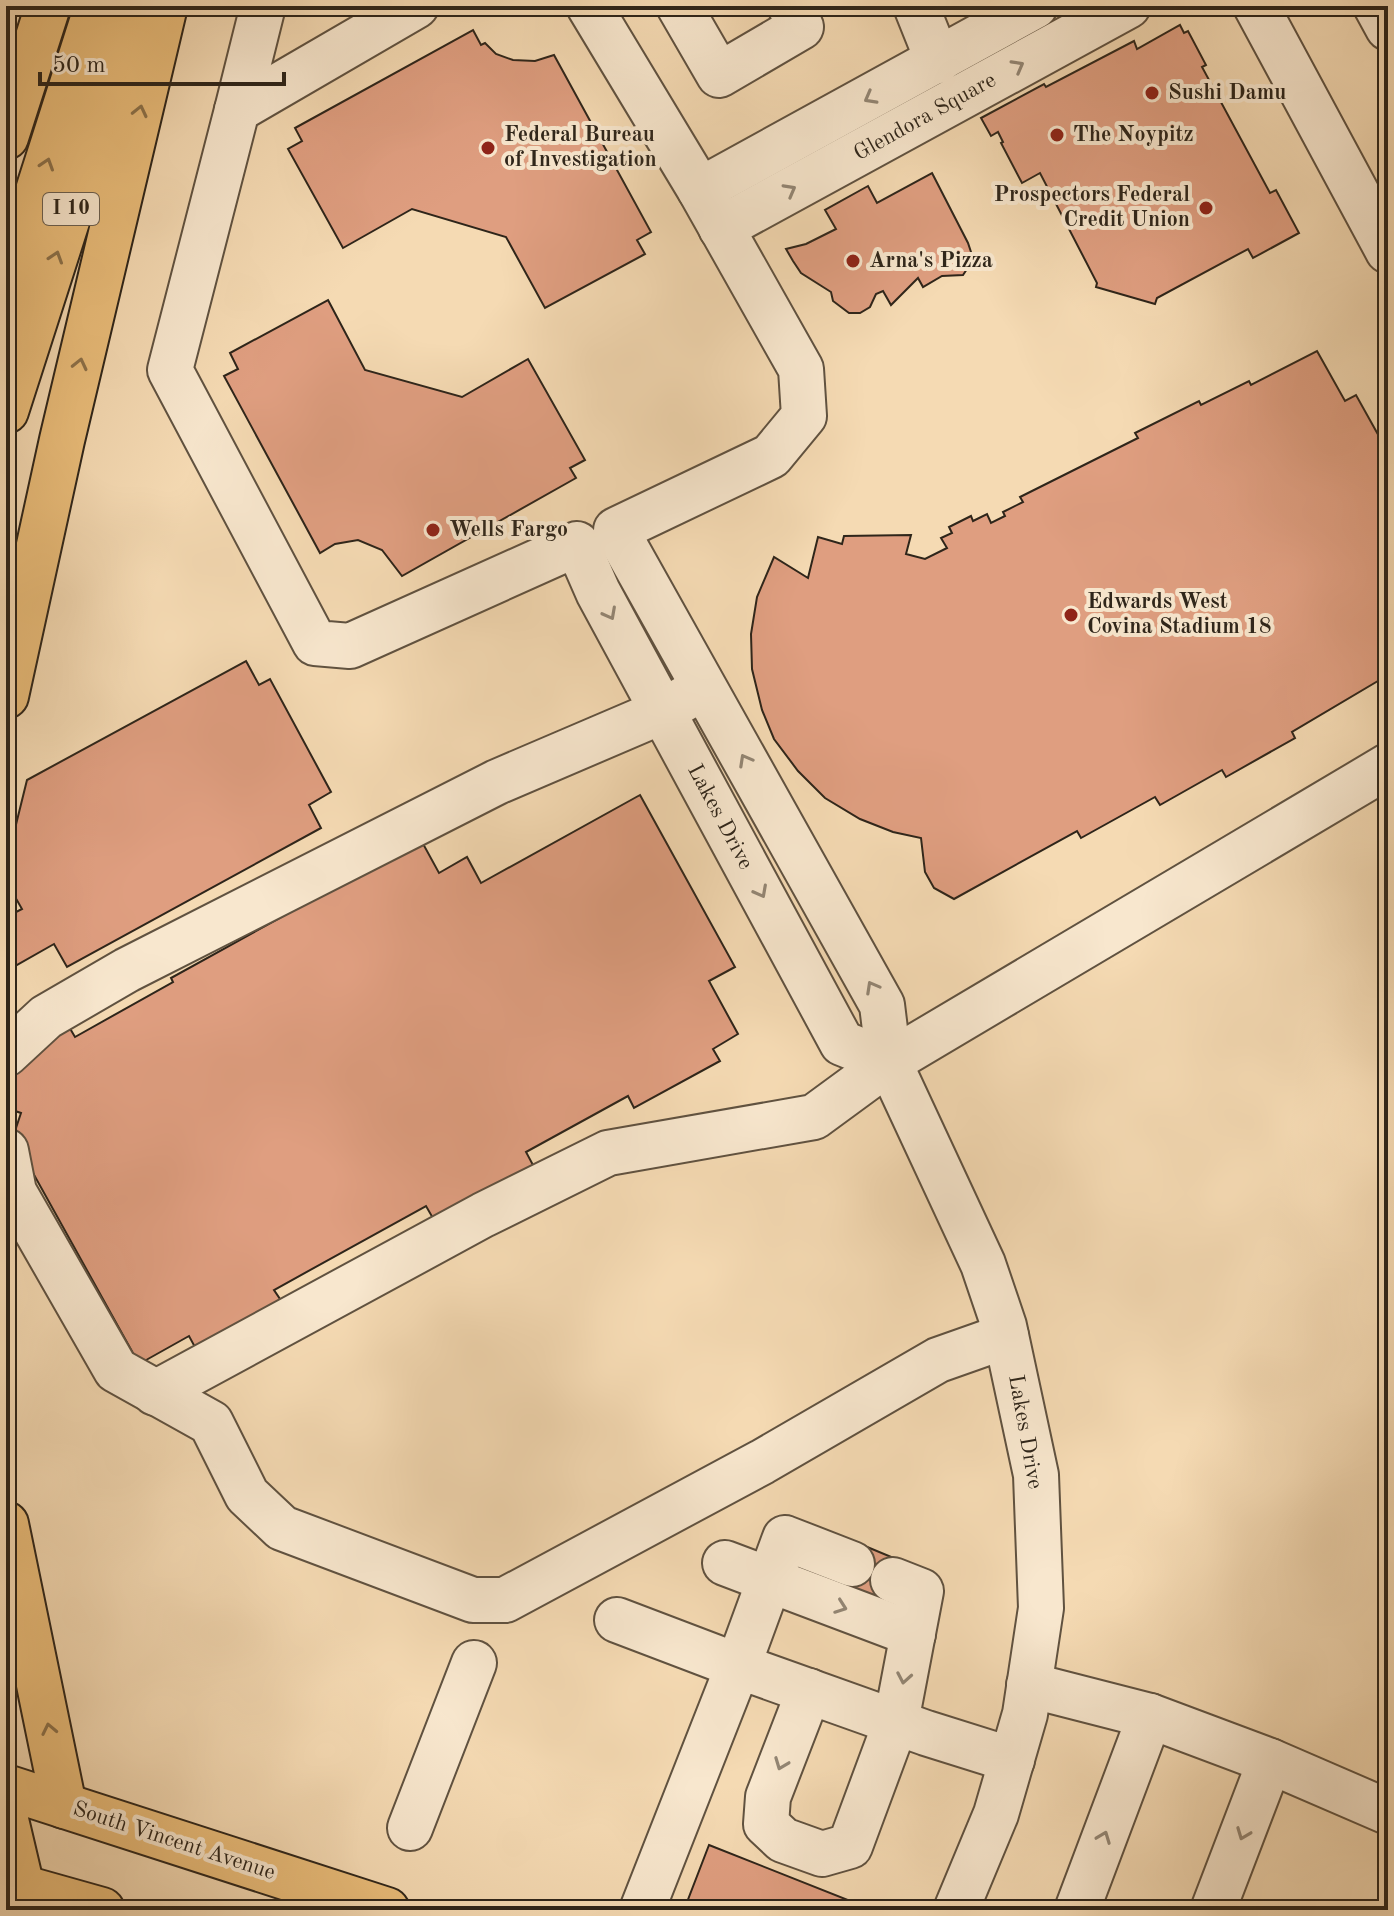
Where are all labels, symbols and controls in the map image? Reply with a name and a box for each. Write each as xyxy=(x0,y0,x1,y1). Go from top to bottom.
scale bar xyxy=(40,36,284,86)
text: 50 m xyxy=(52,54,106,78)
one-way arrow xyxy=(1009,60,1024,76)
street label: Glendora Square xyxy=(850,69,1000,165)
place label: Sushi Damu xyxy=(1168,82,1286,104)
marker: Sushi Damu xyxy=(1143,84,1161,102)
one-way arrow xyxy=(864,88,878,104)
one-way arrow xyxy=(131,105,148,118)
place label: Federal Bureau of Investigation xyxy=(504,124,657,171)
place label: The Noypitz xyxy=(1073,124,1194,146)
marker: The Noypitz xyxy=(1048,126,1066,144)
marker: Federal Bureau of Investigation xyxy=(479,139,497,157)
one-way arrow xyxy=(38,157,54,171)
place label: Prospectors Federal Credit Union xyxy=(994,184,1190,231)
one-way arrow xyxy=(782,185,796,200)
road number: I 10 xyxy=(43,193,99,225)
marker: Prospectors Federal Credit Union xyxy=(1197,199,1215,217)
place label: Arna's Pizza xyxy=(869,250,993,272)
one-way arrow xyxy=(46,251,62,265)
marker: Arna's Pizza xyxy=(844,252,862,270)
one-way arrow xyxy=(70,357,87,371)
place label: Wells Fargo xyxy=(449,519,568,541)
marker: Wells Fargo xyxy=(424,521,442,539)
place label: Edwards West Covina Stadium 18 xyxy=(1087,591,1272,638)
one-way arrow xyxy=(601,606,616,621)
marker: Edwards West Covina Stadium 18 xyxy=(1062,606,1080,624)
one-way arrow xyxy=(740,754,755,768)
street label: Lakes Drive xyxy=(683,761,757,873)
one-way arrow xyxy=(751,884,766,898)
one-way arrow xyxy=(866,981,882,996)
street label: Lakes Drive xyxy=(1004,1373,1046,1491)
one-way arrow xyxy=(833,1597,847,1614)
one-way arrow xyxy=(897,1671,914,1685)
one-way arrow xyxy=(41,1723,58,1736)
one-way arrow xyxy=(774,1756,791,1770)
street label: South Vincent Avenue xyxy=(70,1798,278,1884)
one-way arrow xyxy=(1236,1826,1253,1840)
one-way arrow xyxy=(1094,1831,1111,1845)

